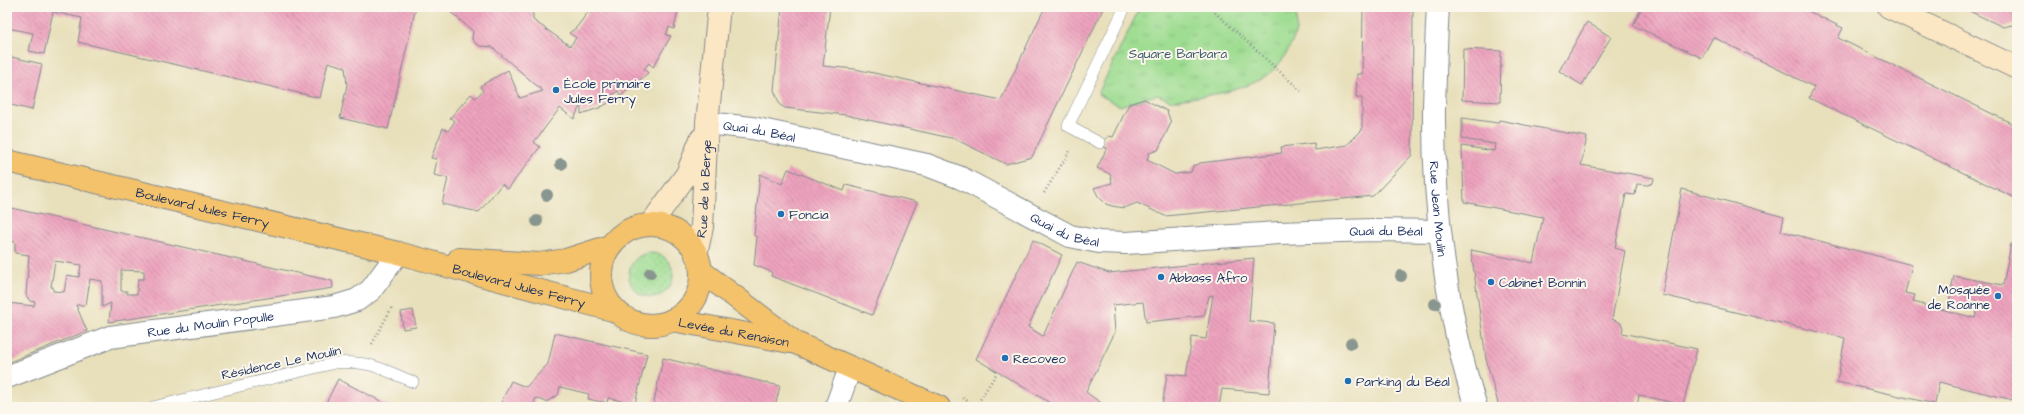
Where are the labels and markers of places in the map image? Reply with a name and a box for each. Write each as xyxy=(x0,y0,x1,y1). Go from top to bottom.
place label: École primaire Jules Ferry xyxy=(564,75,651,109)
marker: École primaire Jules Ferry xyxy=(551,85,561,95)
place label: Foncia xyxy=(789,206,829,224)
marker: Foncia xyxy=(776,209,786,219)
place label: Abbass Afro xyxy=(1169,269,1248,287)
marker: Abbass Afro xyxy=(1156,272,1166,282)
place label: Cabinet Bonnin xyxy=(1499,274,1587,292)
marker: Cabinet Bonnin xyxy=(1486,277,1496,287)
place label: Mosquée de Roanne xyxy=(1928,281,1990,314)
marker: Mosquée de Roanne xyxy=(1993,291,2003,301)
place label: Recoveo xyxy=(1013,350,1067,368)
marker: Recoveo xyxy=(1000,353,1010,363)
place label: Parking du Béal xyxy=(1356,373,1450,392)
marker: Parking du Béal xyxy=(1343,376,1353,386)

